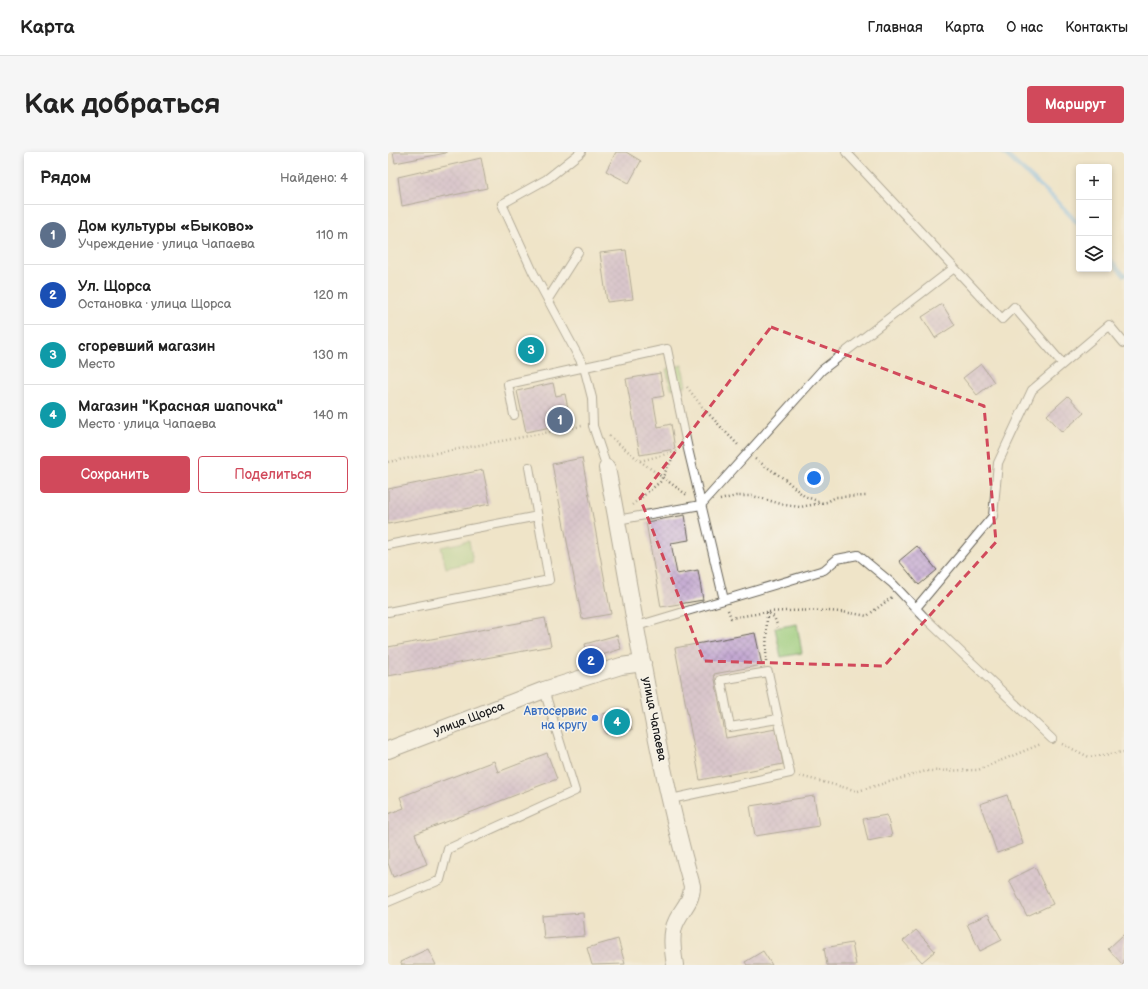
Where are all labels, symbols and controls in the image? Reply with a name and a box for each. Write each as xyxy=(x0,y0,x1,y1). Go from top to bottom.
text: Карта xyxy=(20,16,74,39)
text: Главная xyxy=(868,19,923,36)
text: Карта xyxy=(945,19,984,36)
text: О нас xyxy=(1006,19,1043,36)
text: Контакты xyxy=(1065,19,1128,36)
button: Маршрут xyxy=(1027,86,1124,123)
text: Как добраться xyxy=(24,88,221,121)
map controls xyxy=(1076,164,1112,272)
button: + xyxy=(1076,164,1112,200)
text: Рядом xyxy=(40,168,91,188)
text: Найдено: 4 xyxy=(280,170,348,186)
button: − xyxy=(1076,200,1112,236)
text: Дом культуры «Быково» xyxy=(78,217,254,236)
text: 1 xyxy=(50,227,56,243)
text: 110 m xyxy=(316,227,348,243)
text: Учреждение · улица Чапаева xyxy=(78,236,255,252)
button: layers xyxy=(1076,236,1112,272)
text: Ул. Щорса xyxy=(78,277,151,296)
text: 2 xyxy=(49,287,57,303)
text: 120 m xyxy=(313,287,348,303)
text: Остановка · улица Щорса xyxy=(78,296,231,312)
pin: 3 xyxy=(518,335,544,365)
text: сгоревший магазин xyxy=(78,337,215,356)
text: 3 xyxy=(49,347,57,363)
text: 130 m xyxy=(313,347,348,363)
text: Место xyxy=(78,356,115,372)
text: Магазин "Красная шапочка" xyxy=(78,397,283,416)
pin: 1 xyxy=(547,405,573,435)
text: 4 xyxy=(49,407,57,423)
text: 140 m xyxy=(313,407,348,423)
text: Место · улица Чапаева xyxy=(78,416,216,432)
button: Сохранить xyxy=(40,456,190,493)
button: Поделиться xyxy=(198,456,348,493)
your location xyxy=(804,468,824,488)
pin: 2 xyxy=(578,646,604,676)
street label: улица Чапаева xyxy=(638,676,670,762)
street label: улица Щорса xyxy=(432,699,506,739)
place label: Автосервис на кругу xyxy=(523,704,587,733)
pin: 4 xyxy=(604,707,630,737)
marker: Автосервис на кругу xyxy=(590,713,600,723)

